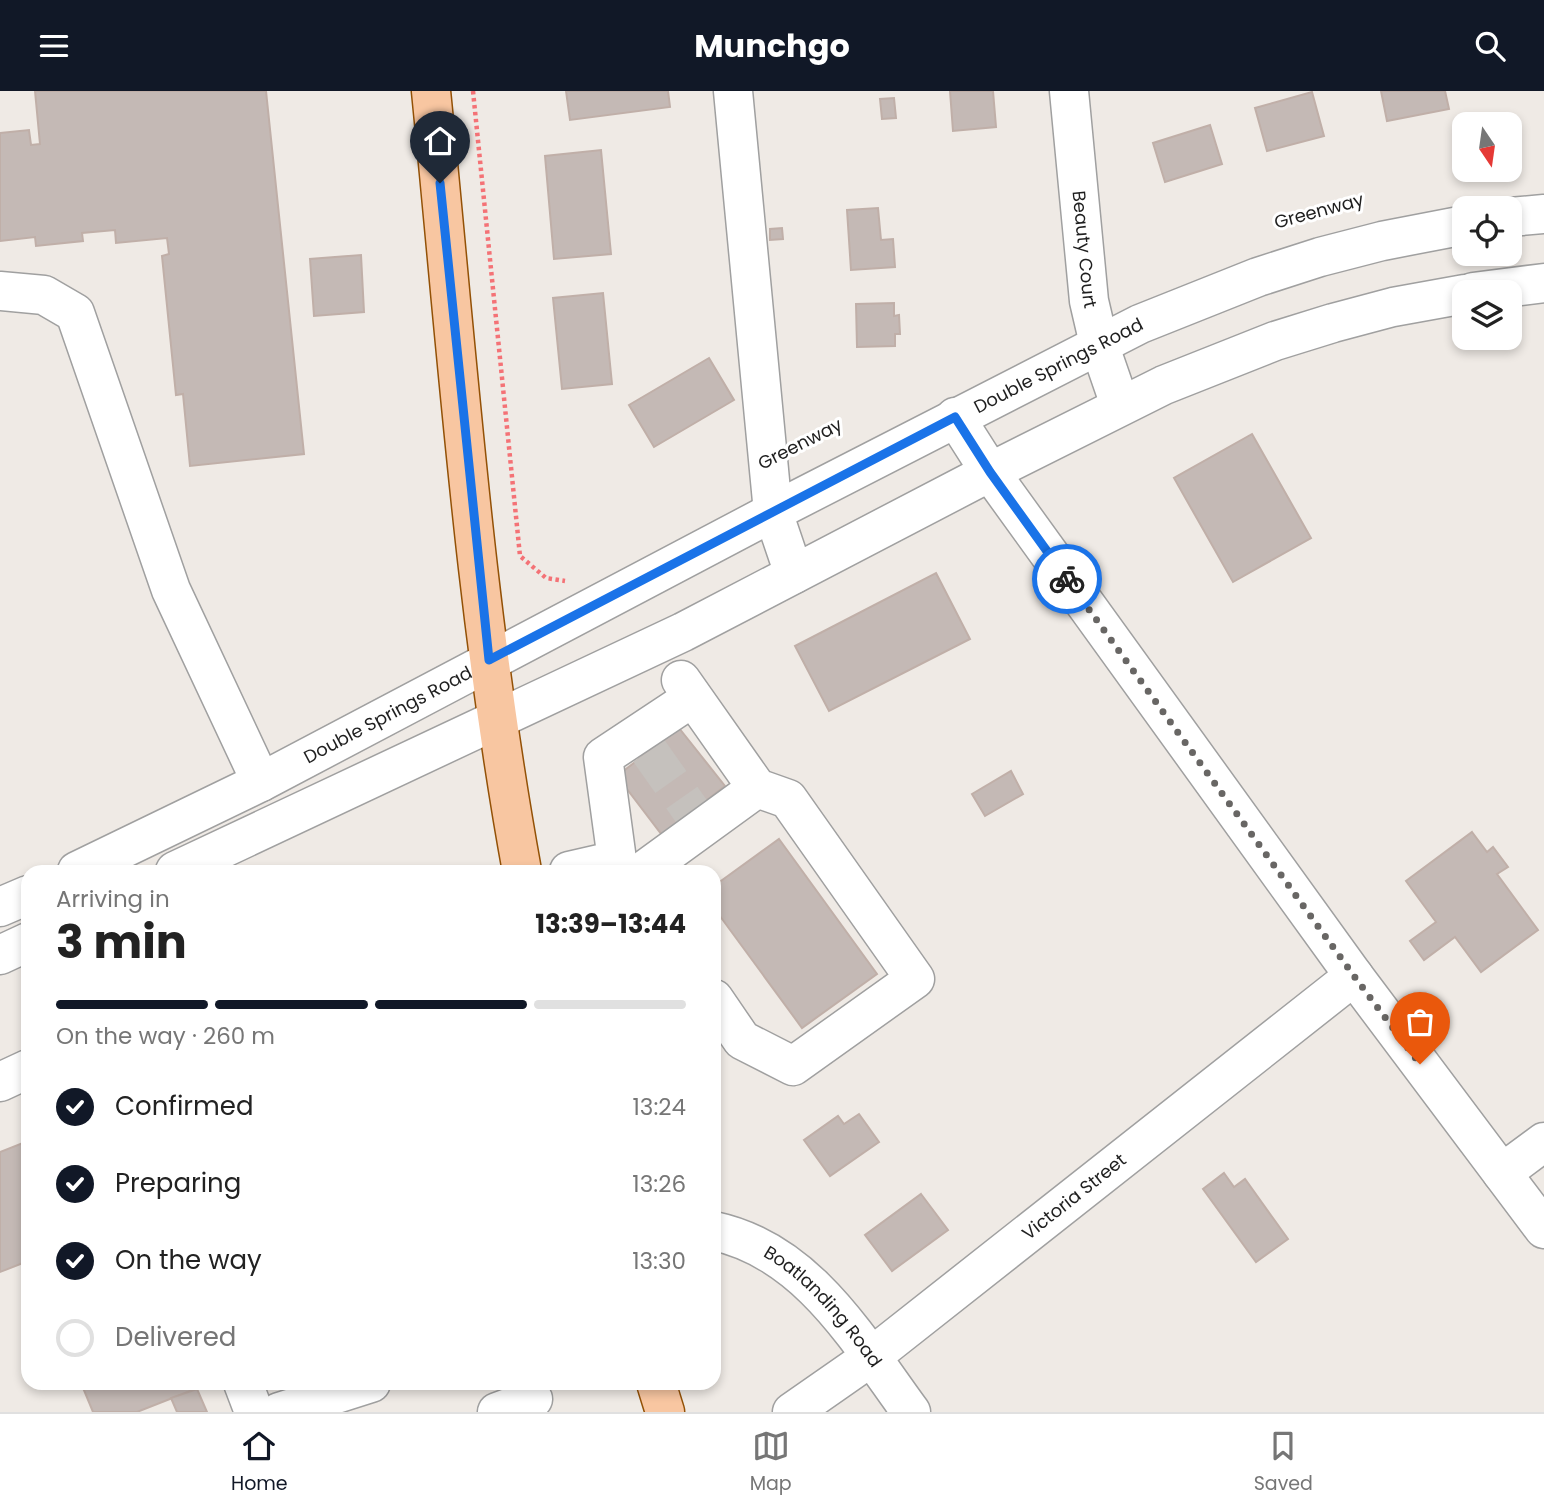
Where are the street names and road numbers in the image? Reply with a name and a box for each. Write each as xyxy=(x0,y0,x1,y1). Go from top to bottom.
street label: Greenway xyxy=(1271,187,1366,234)
street label: Beauty Court xyxy=(1067,189,1103,310)
street label: Double Springs Road xyxy=(969,312,1147,419)
street label: Greenway xyxy=(753,412,846,475)
street label: Double Springs Road xyxy=(299,660,476,769)
street label: Victoria Street xyxy=(1016,1147,1131,1245)
street label: Boatlanding Road xyxy=(759,1239,888,1372)

